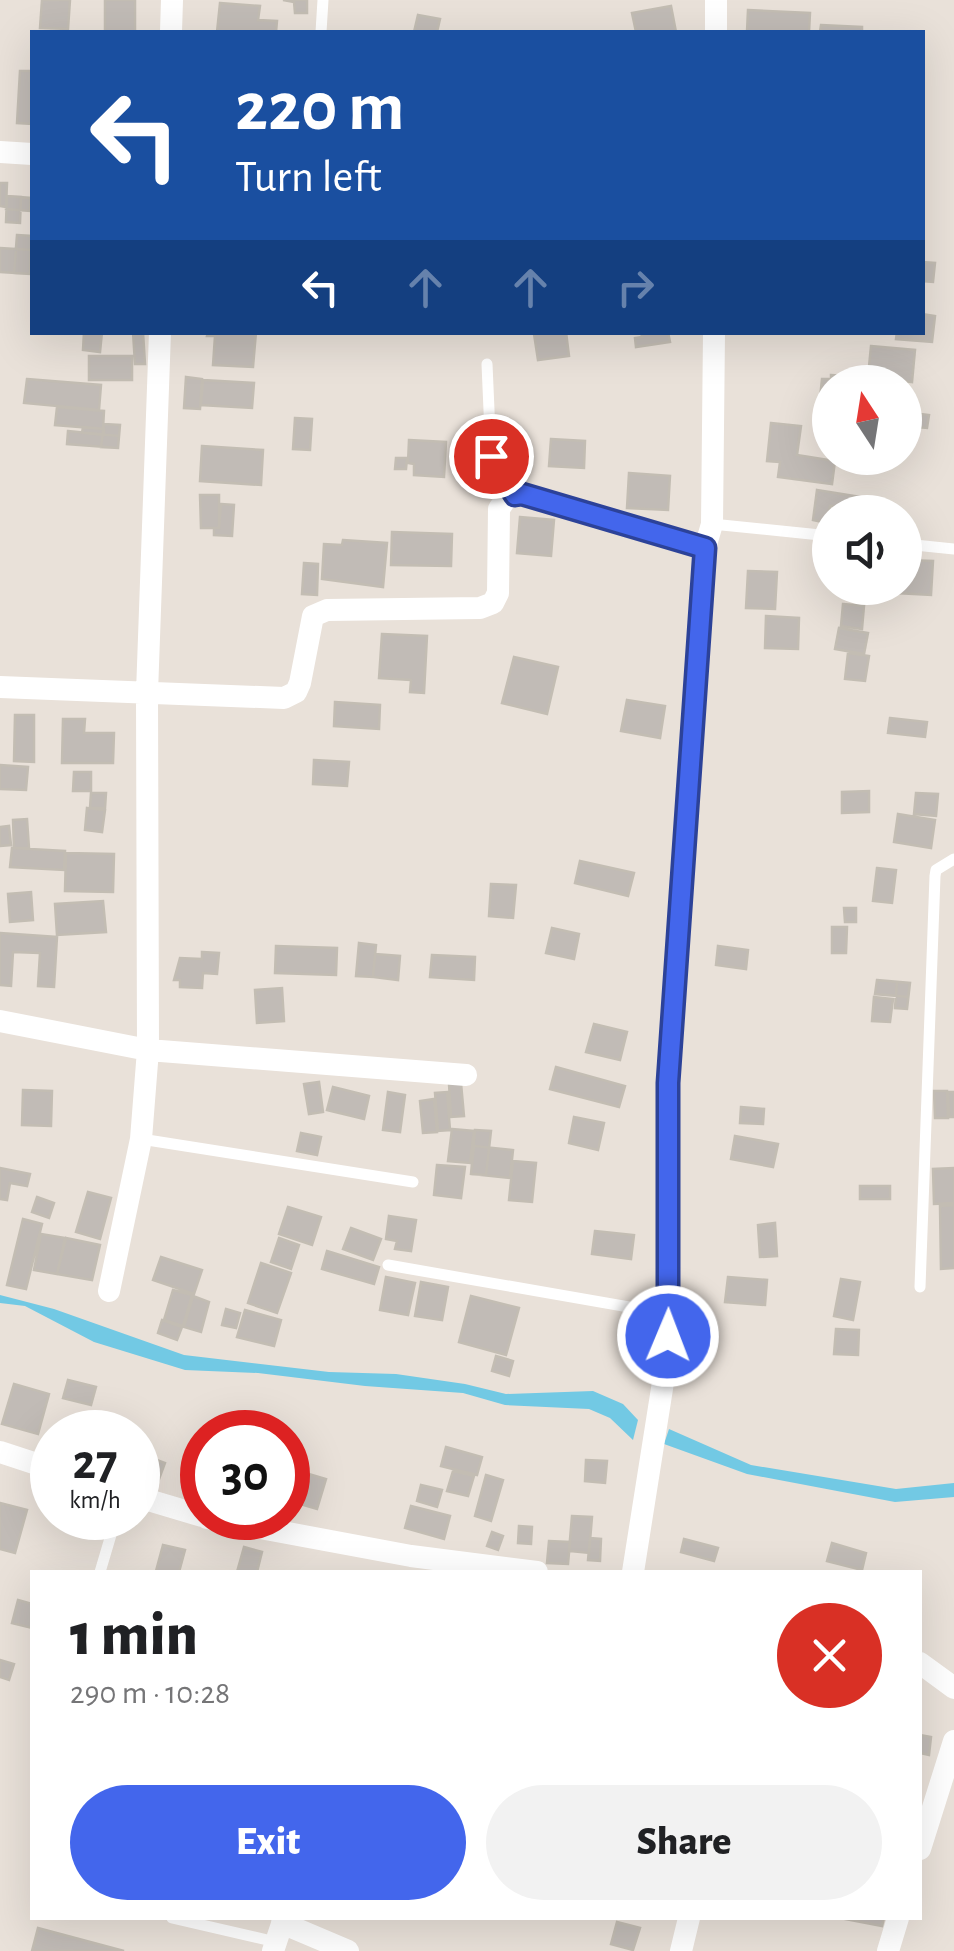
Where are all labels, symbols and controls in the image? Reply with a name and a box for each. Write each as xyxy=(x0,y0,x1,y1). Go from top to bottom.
icon: left xyxy=(70,70,200,200)
text: 220 m xyxy=(235,73,404,143)
text: Turn left xyxy=(235,155,382,200)
icon: left xyxy=(293,260,348,315)
icon: ahead xyxy=(398,260,453,315)
icon: ahead xyxy=(503,260,558,315)
icon: right xyxy=(608,260,663,315)
north arrow xyxy=(812,365,922,475)
map controls xyxy=(812,365,922,605)
pin xyxy=(449,414,534,499)
icon: arrive xyxy=(464,429,519,484)
button: sound xyxy=(812,495,922,605)
position arrow xyxy=(616,1284,720,1388)
speed limit sign: 30 xyxy=(180,1410,310,1540)
text: 27 xyxy=(72,1438,118,1488)
text: km/h xyxy=(69,1488,121,1513)
button: close xyxy=(777,1603,882,1708)
text: 1 min xyxy=(70,1606,198,1666)
text: 290 m · 10:28 xyxy=(70,1677,230,1709)
button: Exit xyxy=(70,1785,466,1900)
button: Share xyxy=(486,1785,882,1900)

